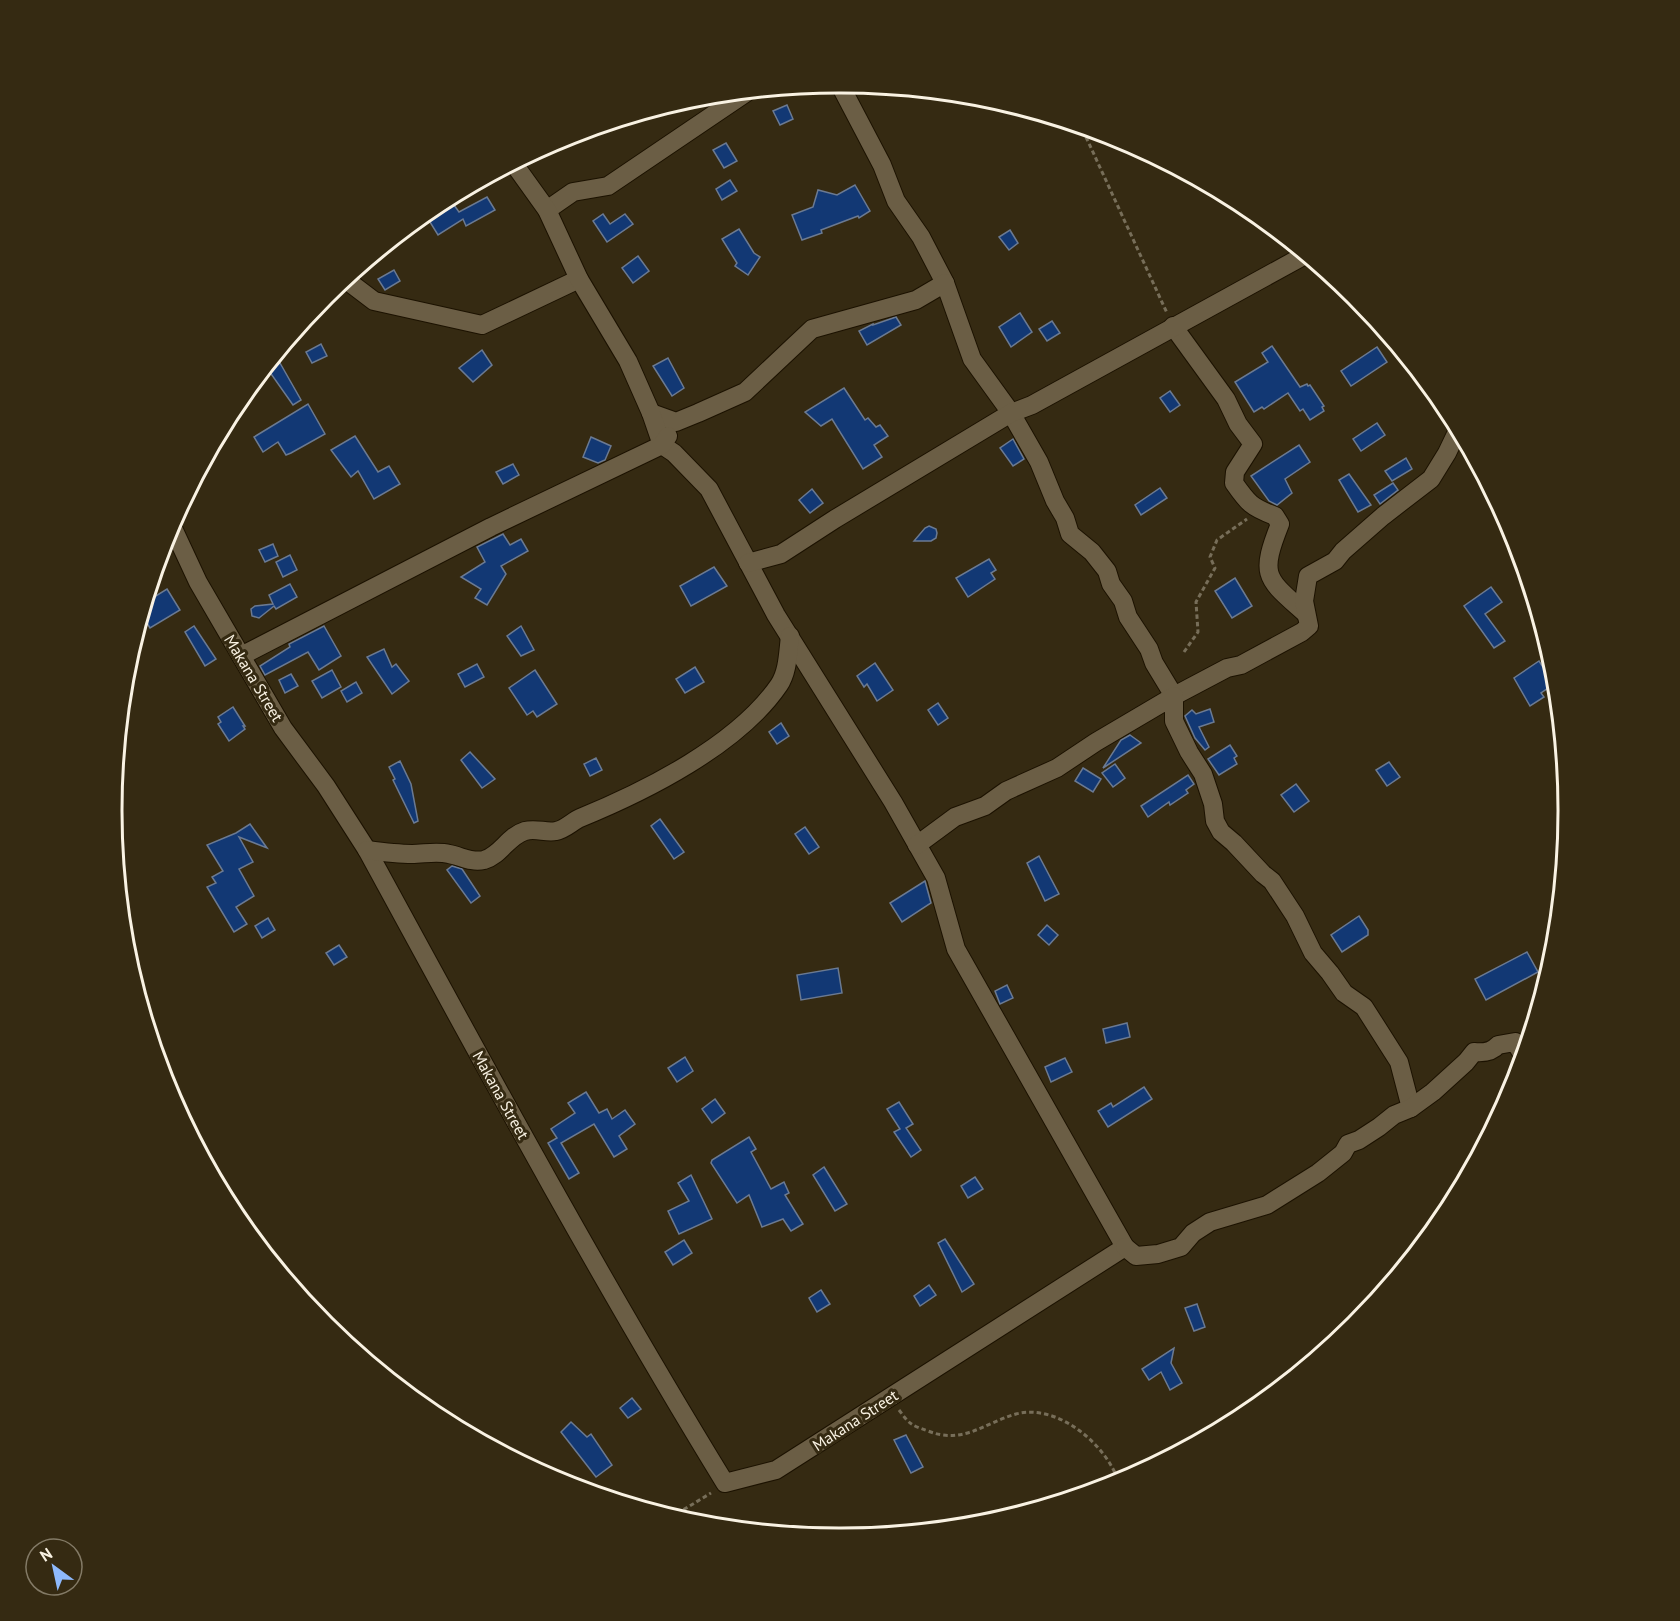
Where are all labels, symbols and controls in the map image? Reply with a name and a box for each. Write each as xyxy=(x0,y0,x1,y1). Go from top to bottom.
street label: Makana Street xyxy=(220,631,288,726)
street label: Makana Street xyxy=(468,1047,534,1143)
street label: Makana Street xyxy=(808,1385,902,1455)
north arrow xyxy=(24,1537,84,1597)
text: N xyxy=(36,1543,56,1566)

